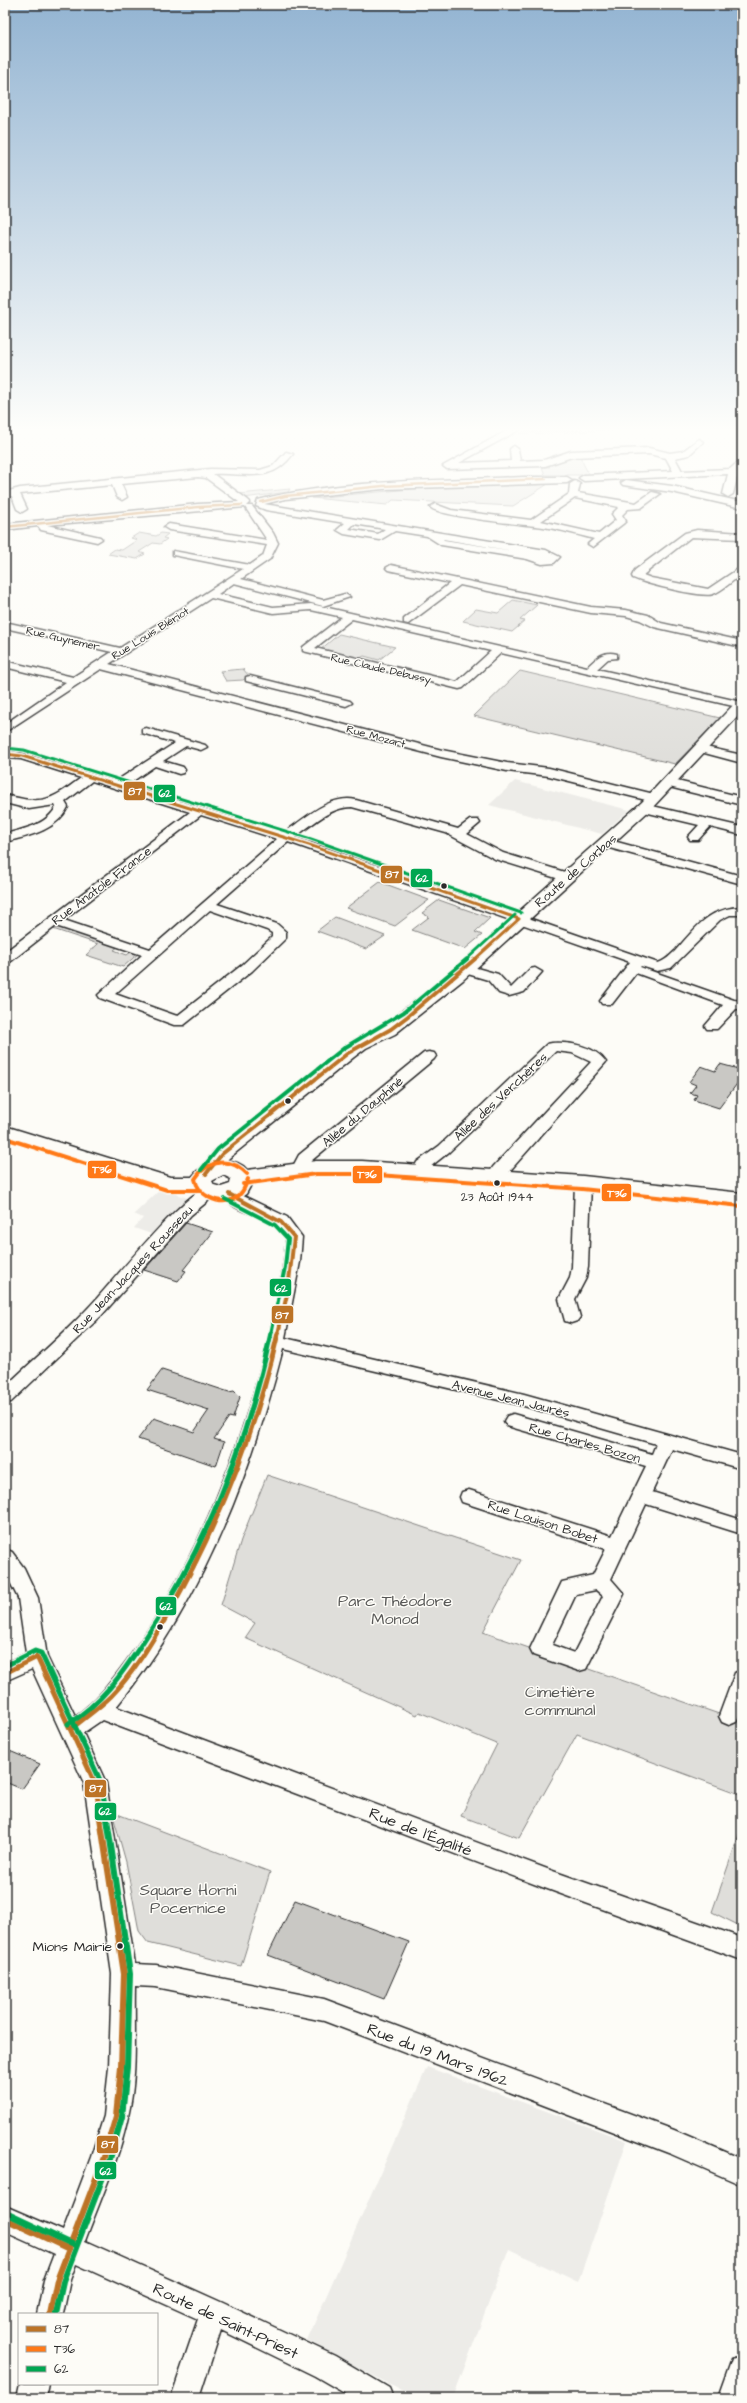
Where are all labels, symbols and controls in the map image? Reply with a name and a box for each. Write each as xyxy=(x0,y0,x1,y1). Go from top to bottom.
street label: Rue Louis Blériot xyxy=(109,603,192,663)
street label: Rue Guynemer xyxy=(24,623,101,655)
street label: Rue Claude Debussy xyxy=(329,650,432,688)
street label: Rue Mozart xyxy=(345,721,408,752)
line badge: 87 xyxy=(123,781,146,801)
text: 87 xyxy=(128,784,142,799)
line badge: 62 xyxy=(153,784,176,803)
text: 62 xyxy=(158,786,172,801)
street label: Route de Corbas xyxy=(531,830,621,912)
street label: Rue Anatole France xyxy=(48,842,155,929)
line badge: 87 xyxy=(380,865,403,884)
text: 87 xyxy=(385,867,399,882)
line badge: 62 xyxy=(410,868,433,888)
text: 62 xyxy=(415,871,429,886)
unlabelled marker xyxy=(439,881,449,891)
street label: Allée des Verchères xyxy=(450,1048,552,1145)
street label: Allée du Dauphiné xyxy=(318,1072,407,1151)
unlabelled marker xyxy=(283,1096,293,1106)
line badge: T36 xyxy=(87,1160,117,1179)
text: T36 xyxy=(91,1162,112,1177)
line badge: T36 xyxy=(352,1165,383,1184)
text: T36 xyxy=(356,1167,377,1182)
marker: 23 Août 1944 xyxy=(492,1178,502,1188)
line badge: T36 xyxy=(601,1183,632,1202)
text: T36 xyxy=(606,1186,627,1201)
place label: 23 Août 1944 xyxy=(461,1189,533,1206)
street label: Rue Jean-Jacques Rousseau xyxy=(68,1201,197,1338)
line badge: 62 xyxy=(269,1278,292,1297)
text: 62 xyxy=(274,1281,288,1296)
line badge: 87 xyxy=(271,1305,294,1324)
text: 87 xyxy=(275,1308,289,1323)
street label: Avenue Jean Jaurès xyxy=(450,1376,572,1422)
street label: Rue Charles Bozon xyxy=(527,1418,643,1468)
street label: Rue Louison Bobet xyxy=(485,1496,601,1548)
park label: Parc Théodore Monod xyxy=(338,1590,452,1630)
line badge: 62 xyxy=(155,1596,177,1616)
text: 62 xyxy=(159,1599,173,1614)
unlabelled marker xyxy=(155,1622,165,1632)
park label: Cimetière communal xyxy=(525,1681,595,1721)
line badge: 87 xyxy=(84,1779,107,1798)
text: 87 xyxy=(89,1781,103,1796)
line badge: 62 xyxy=(94,1802,117,1821)
street label: Rue de l'Égalité xyxy=(366,1802,476,1863)
text: 62 xyxy=(98,1804,112,1819)
park label: Square Horni Pocernice xyxy=(140,1879,237,1919)
place label: Mions Mairie xyxy=(33,1937,112,1957)
marker: Mions Mairie xyxy=(115,1941,125,1951)
street label: Rue du 19 Mars 1962 xyxy=(364,2018,512,2092)
line badge: 87 xyxy=(96,2135,119,2154)
text: 87 xyxy=(101,2137,115,2152)
line badge: 62 xyxy=(94,2161,117,2180)
text: 62 xyxy=(99,2164,113,2179)
street label: Route de Saint-Priest xyxy=(149,2278,302,2365)
legend xyxy=(18,2313,158,2385)
text: 87 xyxy=(54,2321,70,2338)
text: T36 xyxy=(54,2341,76,2358)
text: 62 xyxy=(54,2361,69,2378)

